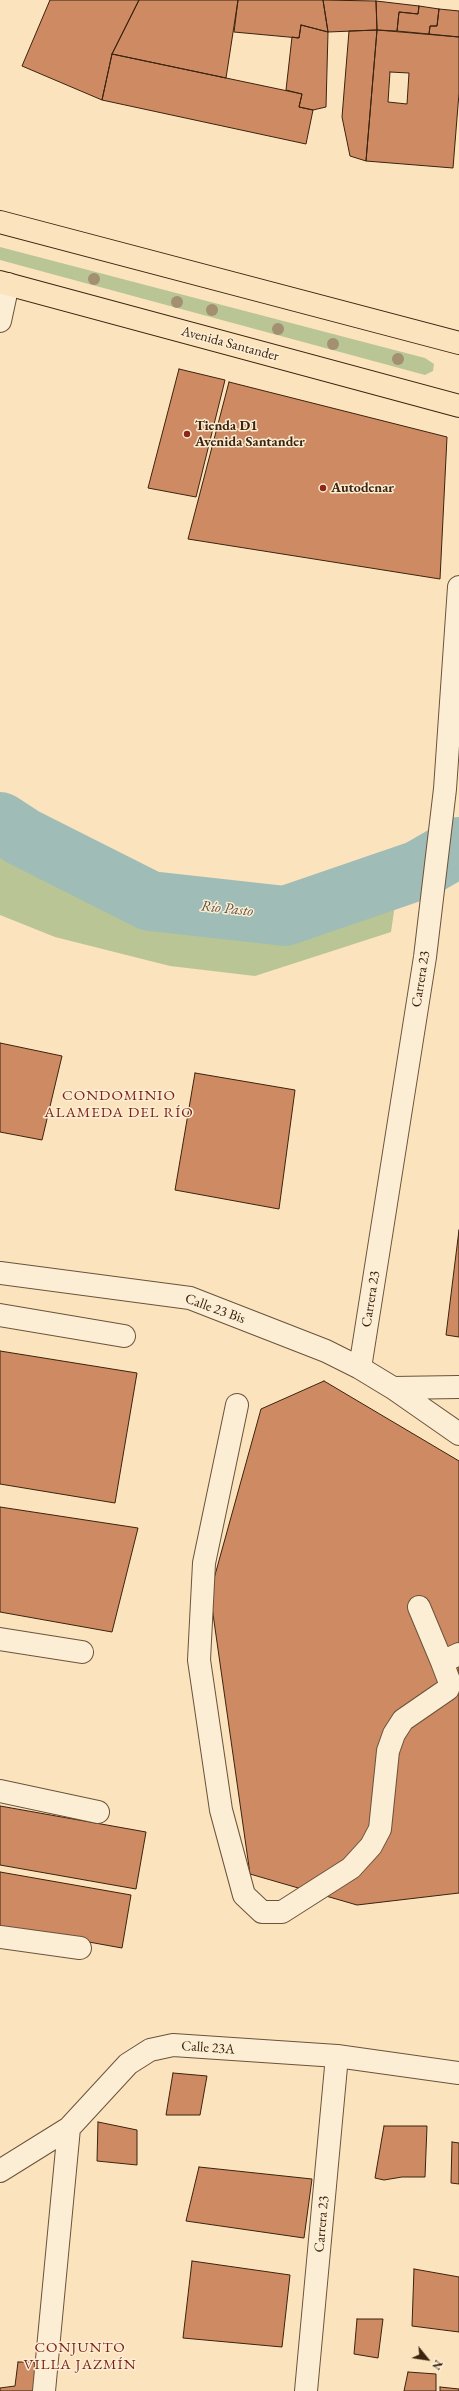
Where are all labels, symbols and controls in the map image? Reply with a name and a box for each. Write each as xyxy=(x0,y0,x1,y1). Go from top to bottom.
street label: Avenida Santander xyxy=(179,323,281,365)
place label: Tienda D1 Avenida Santander xyxy=(195,418,305,450)
marker: Tienda D1 Avenida Santander xyxy=(182,429,192,439)
place label: Autodenar xyxy=(331,480,394,496)
marker: Autodenar xyxy=(318,483,328,493)
water label: Río Pasto xyxy=(200,897,254,921)
street label: Carrera 23 xyxy=(408,950,434,1008)
district label: CONDOMINIO ALAMEDA DEL RÍO xyxy=(44,1087,194,1122)
street label: Carrera 23 xyxy=(358,1270,384,1328)
street label: Calle 23 Bis xyxy=(183,1290,247,1328)
street label: Calle 23A xyxy=(181,2038,235,2058)
street label: Carrera 23 xyxy=(311,2195,333,2253)
district label: CONJUNTO VILLA JAZMÍN xyxy=(23,2339,137,2374)
north arrow xyxy=(407,2339,447,2379)
text: N xyxy=(429,2358,446,2372)

